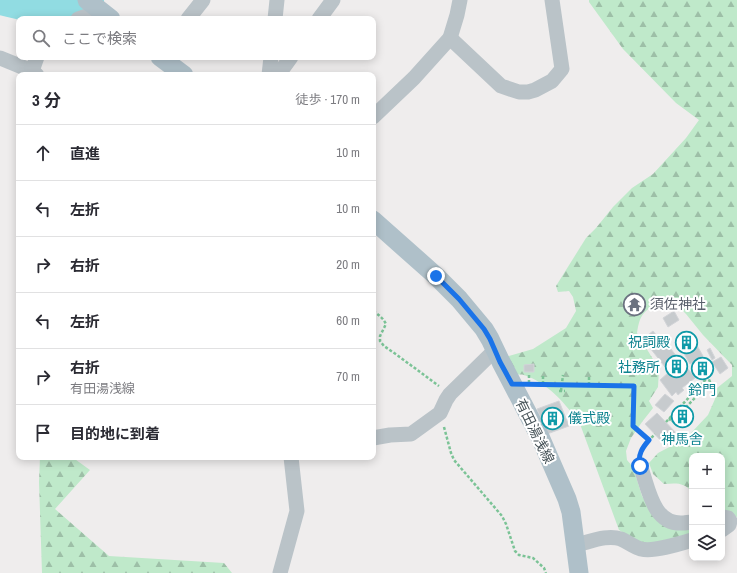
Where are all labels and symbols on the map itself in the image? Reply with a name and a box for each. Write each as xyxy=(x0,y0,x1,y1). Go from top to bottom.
route end xyxy=(427,267,445,285)
temple icon: 須佐神社 xyxy=(622,291,648,317)
place label: 須佐神社 xyxy=(650,295,706,313)
building icon: 祝詞殿 xyxy=(673,329,699,355)
place label: 祝詞殿 xyxy=(628,333,670,351)
building icon: 社務所 xyxy=(663,354,689,380)
building icon: 鈴門 xyxy=(689,355,715,381)
place label: 社務所 xyxy=(618,358,660,376)
place label: 鈴門 xyxy=(688,381,716,399)
street label: 有田湯浅線 xyxy=(512,396,558,466)
building icon: 神馬舎 xyxy=(669,404,695,430)
building icon: 儀式殿 xyxy=(540,405,566,431)
place label: 儀式殿 xyxy=(568,409,610,427)
place label: 神馬舎 xyxy=(661,430,703,448)
route start xyxy=(631,457,649,475)

